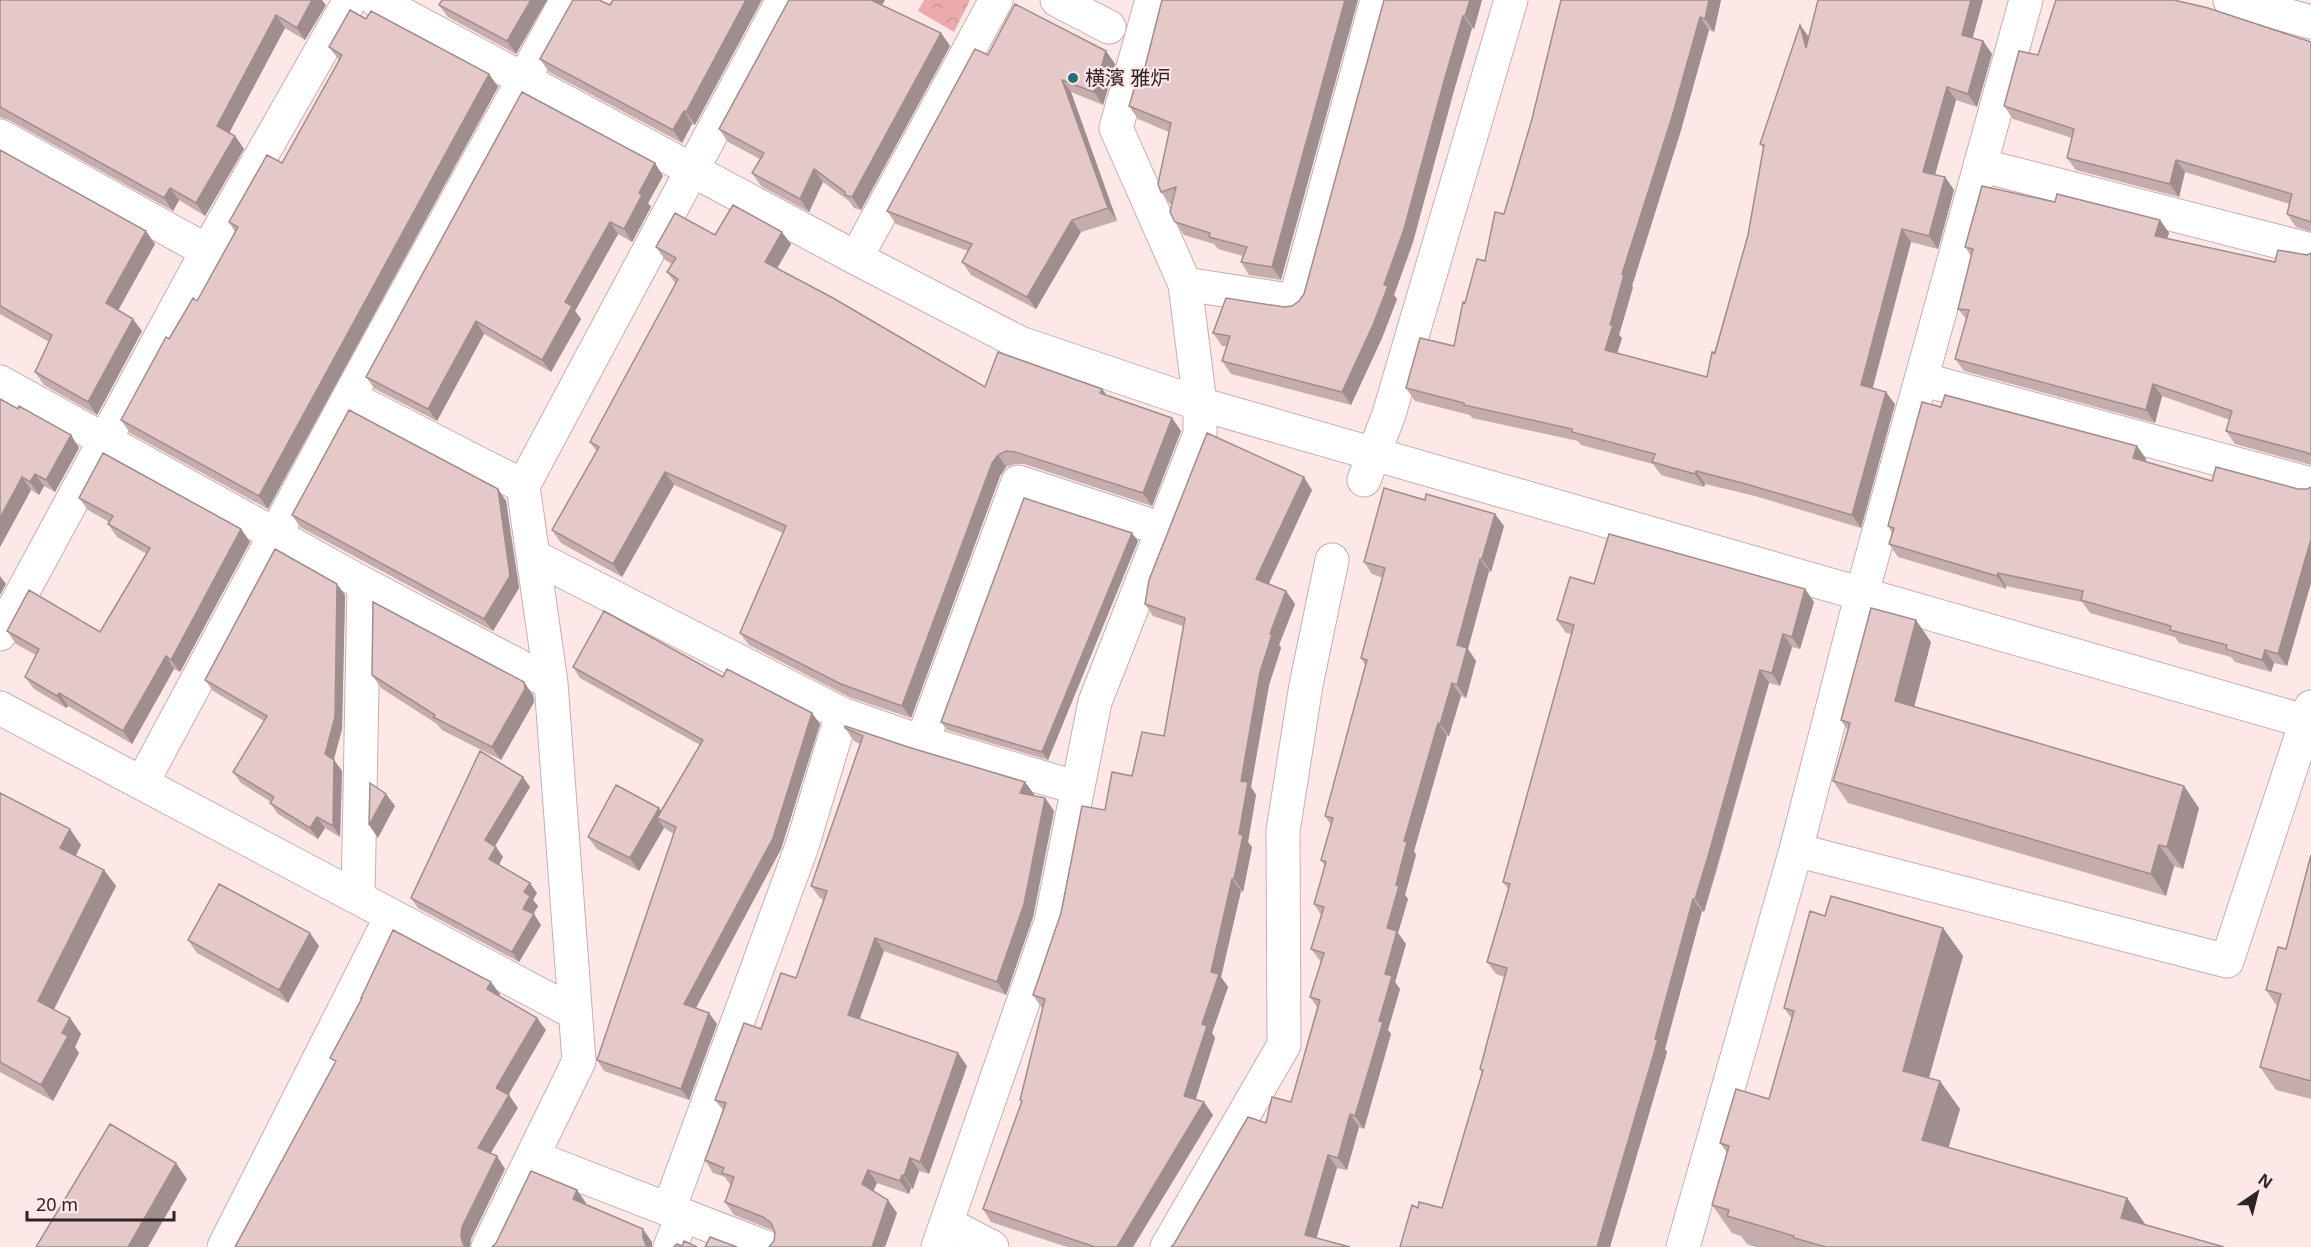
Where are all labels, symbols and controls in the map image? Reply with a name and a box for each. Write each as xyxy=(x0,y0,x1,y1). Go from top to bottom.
place label: 横濱 雅炉 xyxy=(1085,64,1170,91)
marker: 横濱 雅炉 xyxy=(1066,71,1080,85)
north arrow xyxy=(2227,1163,2287,1223)
text: N xyxy=(2254,1168,2277,1193)
scale bar xyxy=(27,1184,174,1222)
text: 20 m xyxy=(36,1192,78,1216)

